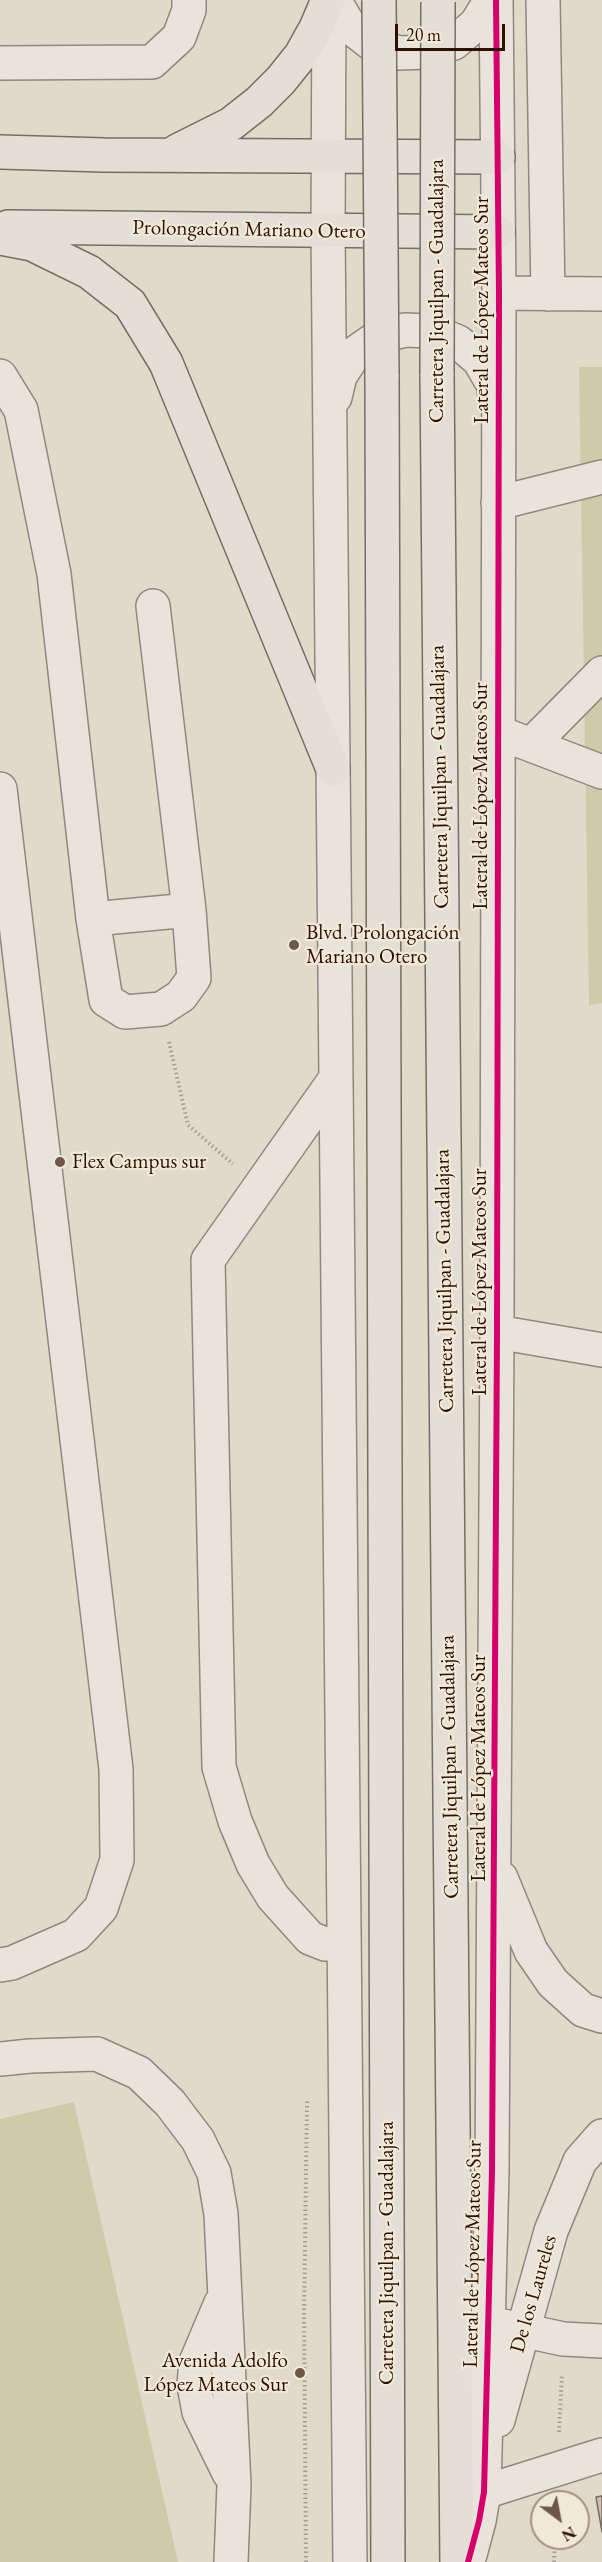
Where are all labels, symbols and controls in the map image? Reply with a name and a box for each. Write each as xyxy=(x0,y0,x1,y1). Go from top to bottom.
scale bar xyxy=(398,12,508,50)
text: 20 m xyxy=(406,23,441,46)
street label: Carretera Jiquilpan - Guadalajara xyxy=(424,159,450,423)
street label: Lateral de López Mateos Sur xyxy=(469,196,495,424)
street label: Prolongación Mariano Otero xyxy=(132,215,366,245)
street label: Carretera Jiquilpan - Guadalajara xyxy=(425,645,455,909)
street label: Lateral de López Mateos Sur xyxy=(468,682,494,910)
place label: Blvd. Prolongación Mariano Otero xyxy=(306,920,460,970)
marker: Blvd. Prolongación Mariano Otero xyxy=(287,938,301,952)
place label: Flex Campus sur xyxy=(72,1149,206,1175)
street label: Carretera Jiquilpan - Guadalajara xyxy=(430,1149,460,1413)
marker: Flex Campus sur xyxy=(53,1155,67,1169)
street label: Lateral de López Mateos Sur xyxy=(467,1168,493,1396)
street label: Carretera Jiquilpan - Guadalajara xyxy=(435,1635,465,1899)
street label: Lateral de López Mateos Sur xyxy=(466,1654,492,1882)
street label: Carretera Jiquilpan - Guadalajara xyxy=(374,2121,400,2385)
street label: Lateral de López Mateos Sur xyxy=(458,2140,488,2368)
street label: De los Laureles xyxy=(505,2232,563,2356)
place label: Avenida Adolfo López Mateos Sur xyxy=(143,2348,288,2398)
marker: Avenida Adolfo López Mateos Sur xyxy=(293,2366,307,2380)
north arrow xyxy=(530,2490,590,2550)
text: N xyxy=(558,2522,580,2546)

